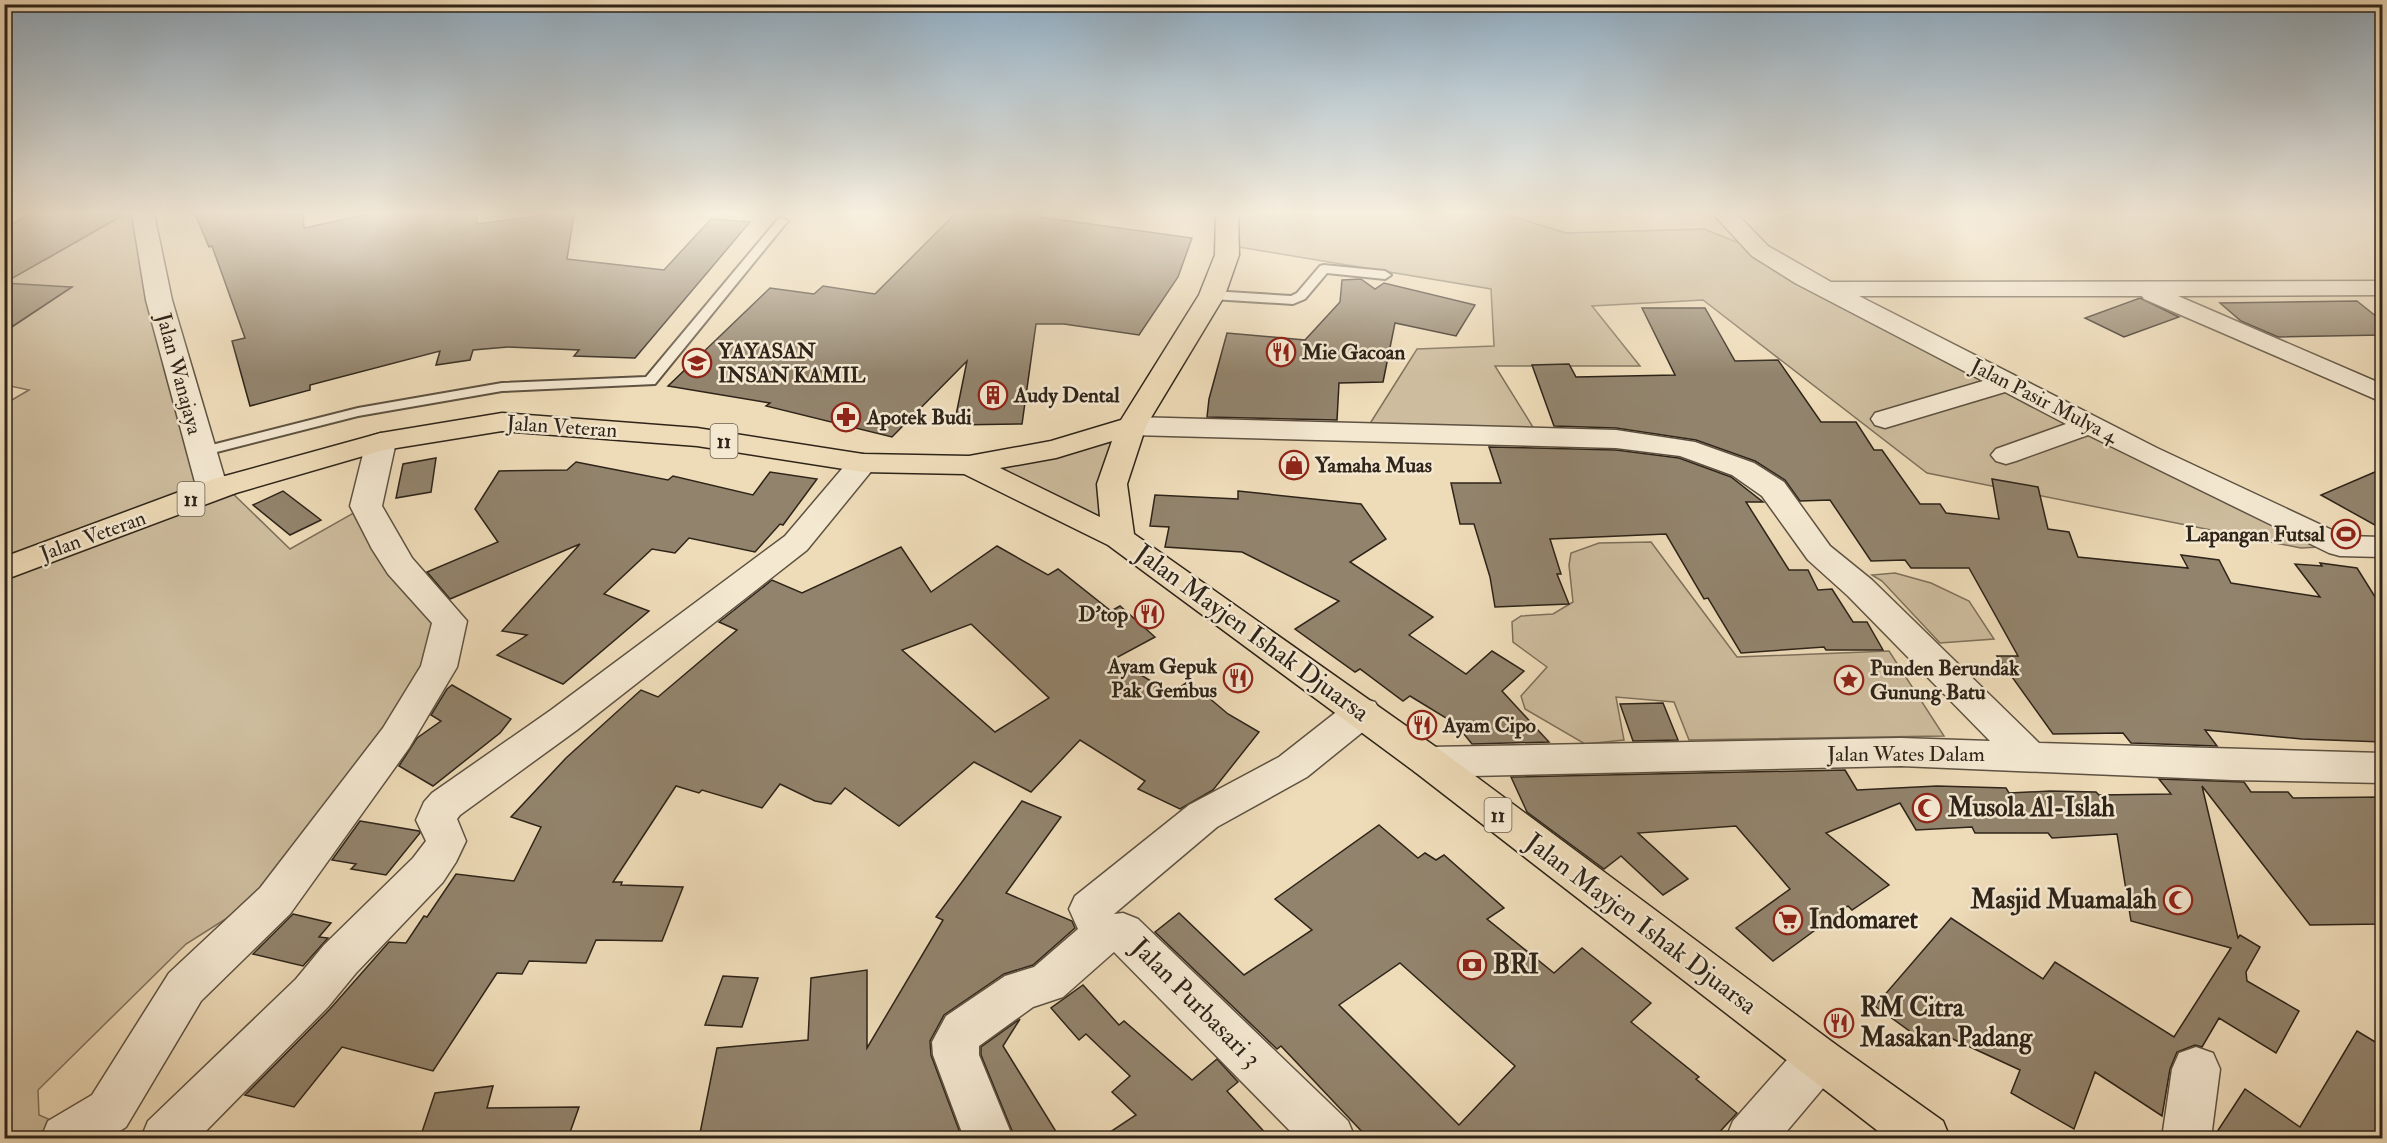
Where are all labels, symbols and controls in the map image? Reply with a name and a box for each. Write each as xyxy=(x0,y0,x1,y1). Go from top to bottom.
street label: Jalan Wanajaya xyxy=(150,309,208,438)
restaurant icon: Mie Gacoan xyxy=(1265,336,1297,368)
place label: YAYASAN INSAN KAMIL xyxy=(717,338,866,389)
place label: Mie Gacoan xyxy=(1301,339,1405,366)
school or university icon: YAYASAN INSAN KAMIL xyxy=(681,347,713,379)
street label: Jalan Pasir Mulya 4 xyxy=(1965,352,2123,450)
building icon: Audy Dental xyxy=(977,379,1009,411)
place label: Audy Dental xyxy=(1013,382,1120,409)
pharmacy icon: Apotek Budi xyxy=(830,401,862,433)
place label: Apotek Budi xyxy=(866,404,972,431)
street label: Jalan Veteran xyxy=(505,410,618,444)
road number: 11 xyxy=(710,424,738,458)
shop icon: Yamaha Muas xyxy=(1278,449,1310,481)
place label: Yamaha Muas xyxy=(1314,452,1432,479)
road number: 11 xyxy=(178,482,204,516)
street label: Jalan Veteran xyxy=(35,504,150,568)
sports icon: Lapangan Futsal xyxy=(2330,518,2362,550)
place label: Lapangan Futsal xyxy=(2185,521,2326,548)
street label: Jalan Mayjen Ishak Djuarsa xyxy=(1128,537,1376,729)
restaurant icon: D'top xyxy=(1133,598,1165,630)
place label: D'top xyxy=(1078,601,1128,628)
place label: Ayam Gepuk Pak Gembus xyxy=(1107,653,1218,704)
place label: Punden Berundak Gunung Batu xyxy=(1870,655,2020,706)
restaurant icon: Ayam Gepuk Pak Gembus xyxy=(1222,662,1254,694)
place icon: Punden Berundak Gunung Batu xyxy=(1833,664,1865,696)
restaurant icon: Ayam Cipo xyxy=(1406,709,1438,741)
place label: Ayam Cipo xyxy=(1442,712,1536,739)
street label: Jalan Wates Dalam xyxy=(1826,741,1985,768)
mosque icon: Musola Al-Islah xyxy=(1911,792,1943,824)
place label: Musola Al-Islah xyxy=(1947,792,2115,824)
road number: 11 xyxy=(1484,798,1512,832)
street label: Jalan Mayjen Ishak Djuarsa xyxy=(1518,826,1763,1022)
place label: Masjid Muamalah xyxy=(1970,884,2157,916)
mosque icon: Masjid Muamalah xyxy=(2162,884,2194,916)
supermarket icon: Indomaret xyxy=(1772,904,1804,936)
place label: Indomaret xyxy=(1809,904,1918,936)
street label: Jalan Purbasari 3 xyxy=(1124,931,1268,1075)
bank icon: BRI xyxy=(1456,949,1488,981)
place label: BRI xyxy=(1493,949,1539,981)
place label: RM Citra Masakan Padang xyxy=(1859,992,2033,1055)
restaurant icon: RM Citra Masakan Padang xyxy=(1823,1007,1855,1039)

